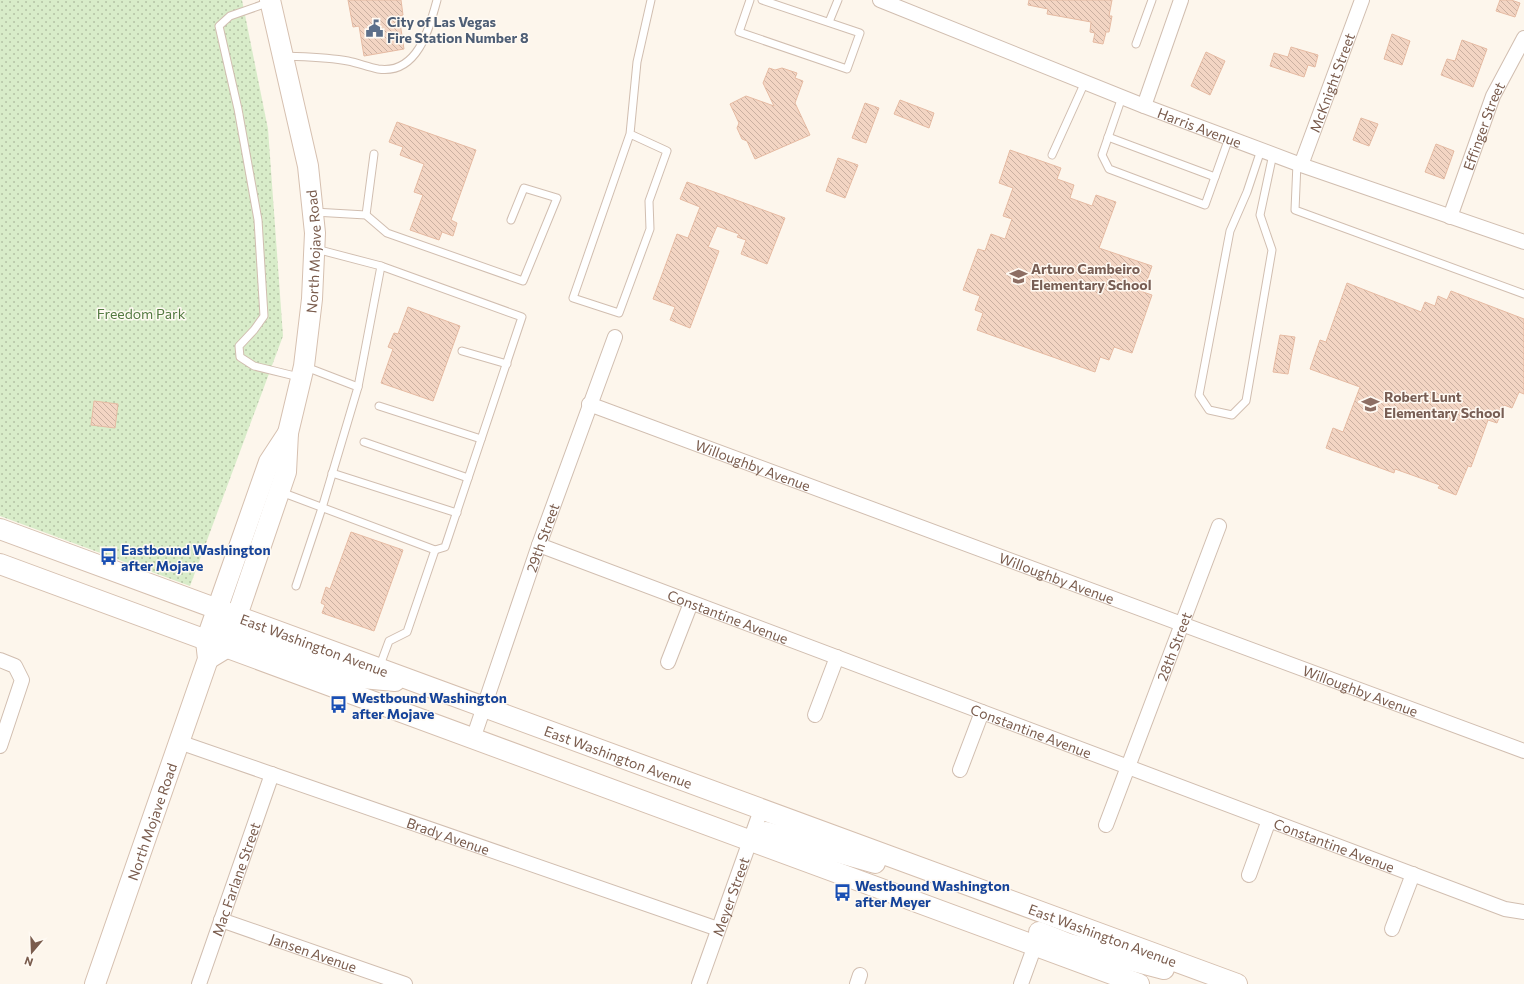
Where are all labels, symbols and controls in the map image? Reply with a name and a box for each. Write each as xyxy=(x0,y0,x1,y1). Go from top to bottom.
place label: City of Las Vegas Fire Station Number 8 xyxy=(387,13,529,46)
public building icon: City of Las Vegas Fire Station Number 8 xyxy=(364,19,384,39)
street label: McKnight Street xyxy=(1305,30,1358,135)
street label: Effinger Street xyxy=(1459,78,1508,172)
street label: Harris Avenue xyxy=(1155,103,1244,150)
street label: North Mojave Road xyxy=(302,189,324,314)
place label: Arturo Cambeiro Elementary School xyxy=(1031,260,1151,293)
school or university icon: Arturo Cambeiro Elementary School xyxy=(1008,266,1028,286)
park label: Freedom Park xyxy=(97,305,186,322)
place label: Robert Lunt Elementary School xyxy=(1384,388,1504,421)
school or university icon: Robert Lunt Elementary School xyxy=(1361,394,1381,414)
street label: Willoughby Avenue xyxy=(693,436,813,494)
street label: 29th Street xyxy=(522,500,562,574)
place label: Eastbound Washington after Mojave xyxy=(121,541,271,574)
bus stop icon: Eastbound Washington after Mojave xyxy=(98,547,118,567)
street label: Willoughby Avenue xyxy=(997,548,1117,607)
street label: Constantine Avenue xyxy=(665,586,791,647)
street label: 28th Street xyxy=(1153,609,1194,683)
street label: East Washington Avenue xyxy=(238,610,391,680)
street label: Willoughby Avenue xyxy=(1301,661,1421,719)
place label: Westbound Washington after Mojave xyxy=(352,689,507,722)
bus stop icon: Westbound Washington after Mojave xyxy=(329,695,349,715)
street label: Constantine Avenue xyxy=(968,700,1094,761)
street label: East Washington Avenue xyxy=(542,722,695,791)
street label: North Mojave Road xyxy=(123,761,180,883)
street label: Brady Avenue xyxy=(405,813,492,858)
street label: Constantine Avenue xyxy=(1272,814,1397,875)
street label: Mac Farlane Street xyxy=(208,820,263,938)
street label: Meyer Street xyxy=(708,854,752,938)
place label: Westbound Washington after Meyer xyxy=(855,877,1010,910)
bus stop icon: Westbound Washington after Meyer xyxy=(832,883,852,903)
street label: East Washington Avenue xyxy=(1026,900,1179,970)
street label: Jansen Avenue xyxy=(268,929,359,975)
north arrow xyxy=(12,932,52,972)
text: N xyxy=(23,954,35,969)

